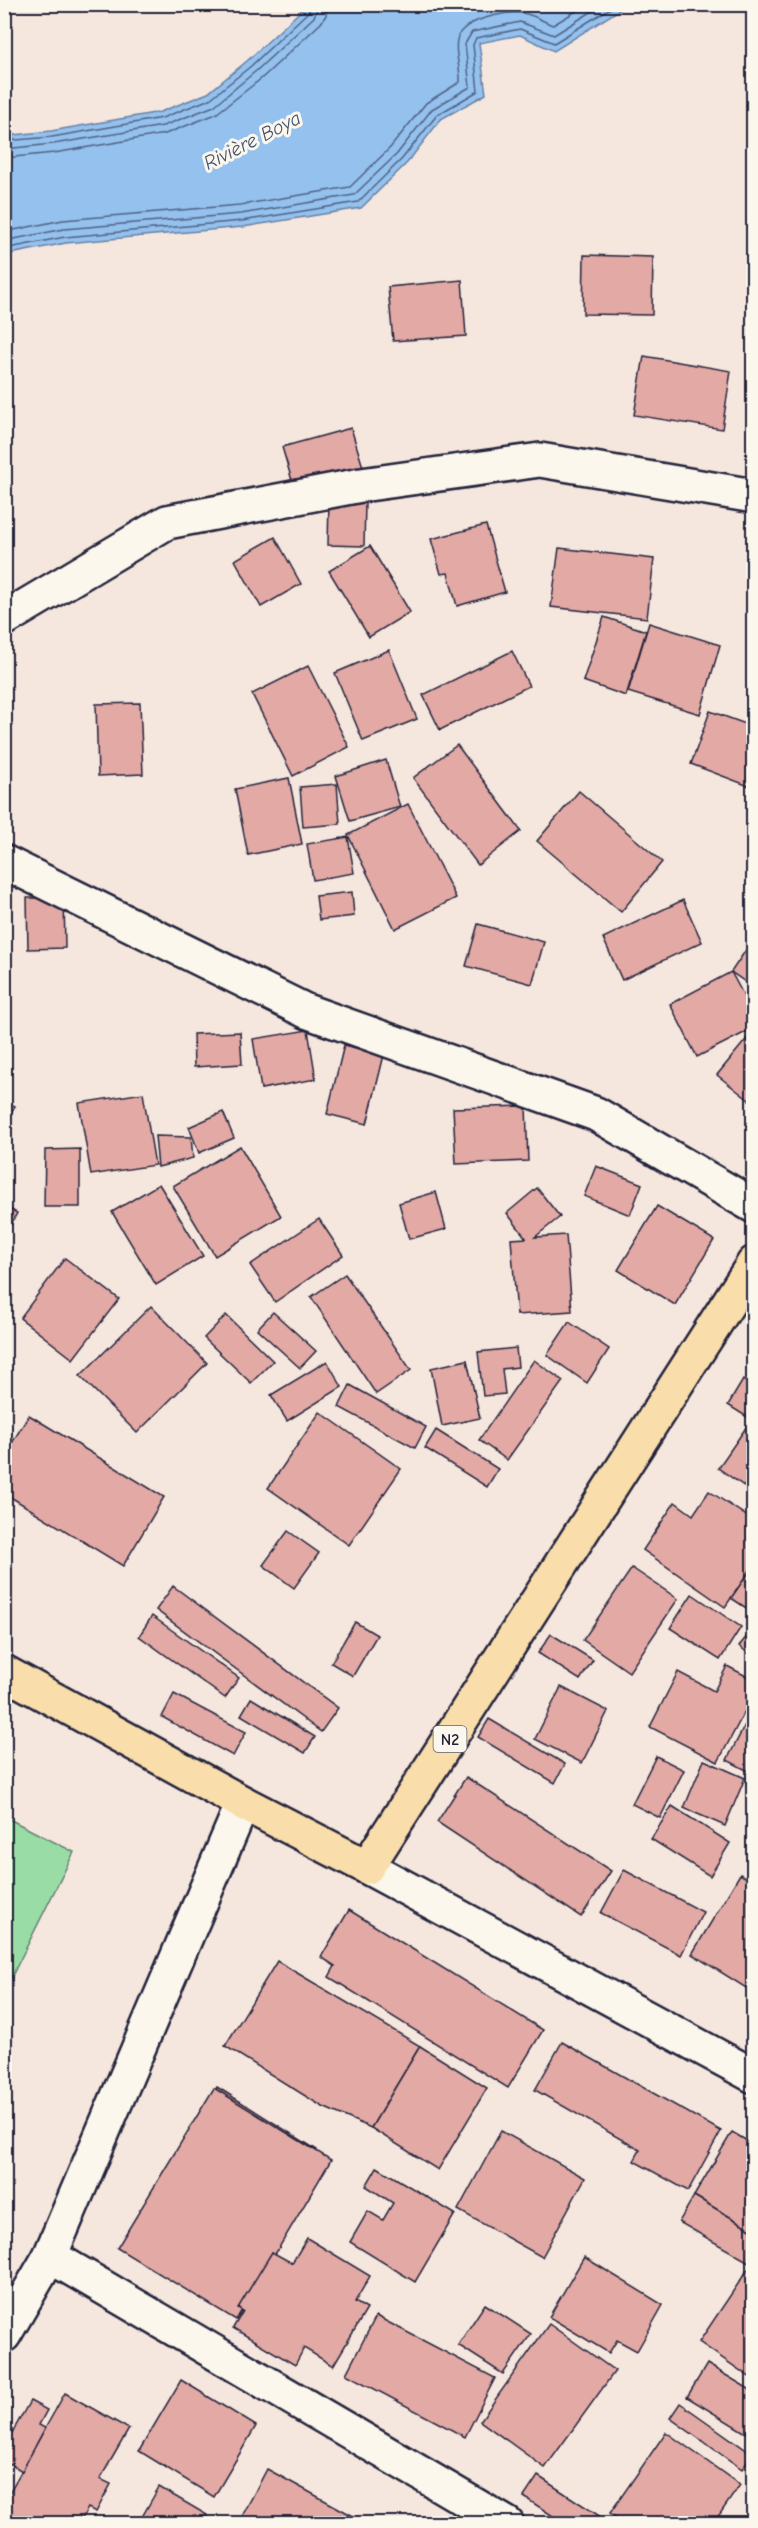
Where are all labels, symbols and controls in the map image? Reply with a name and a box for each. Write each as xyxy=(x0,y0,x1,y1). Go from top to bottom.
water label: Rivière Boya xyxy=(200,106,305,175)
road number: N2 xyxy=(434,1726,466,1752)

